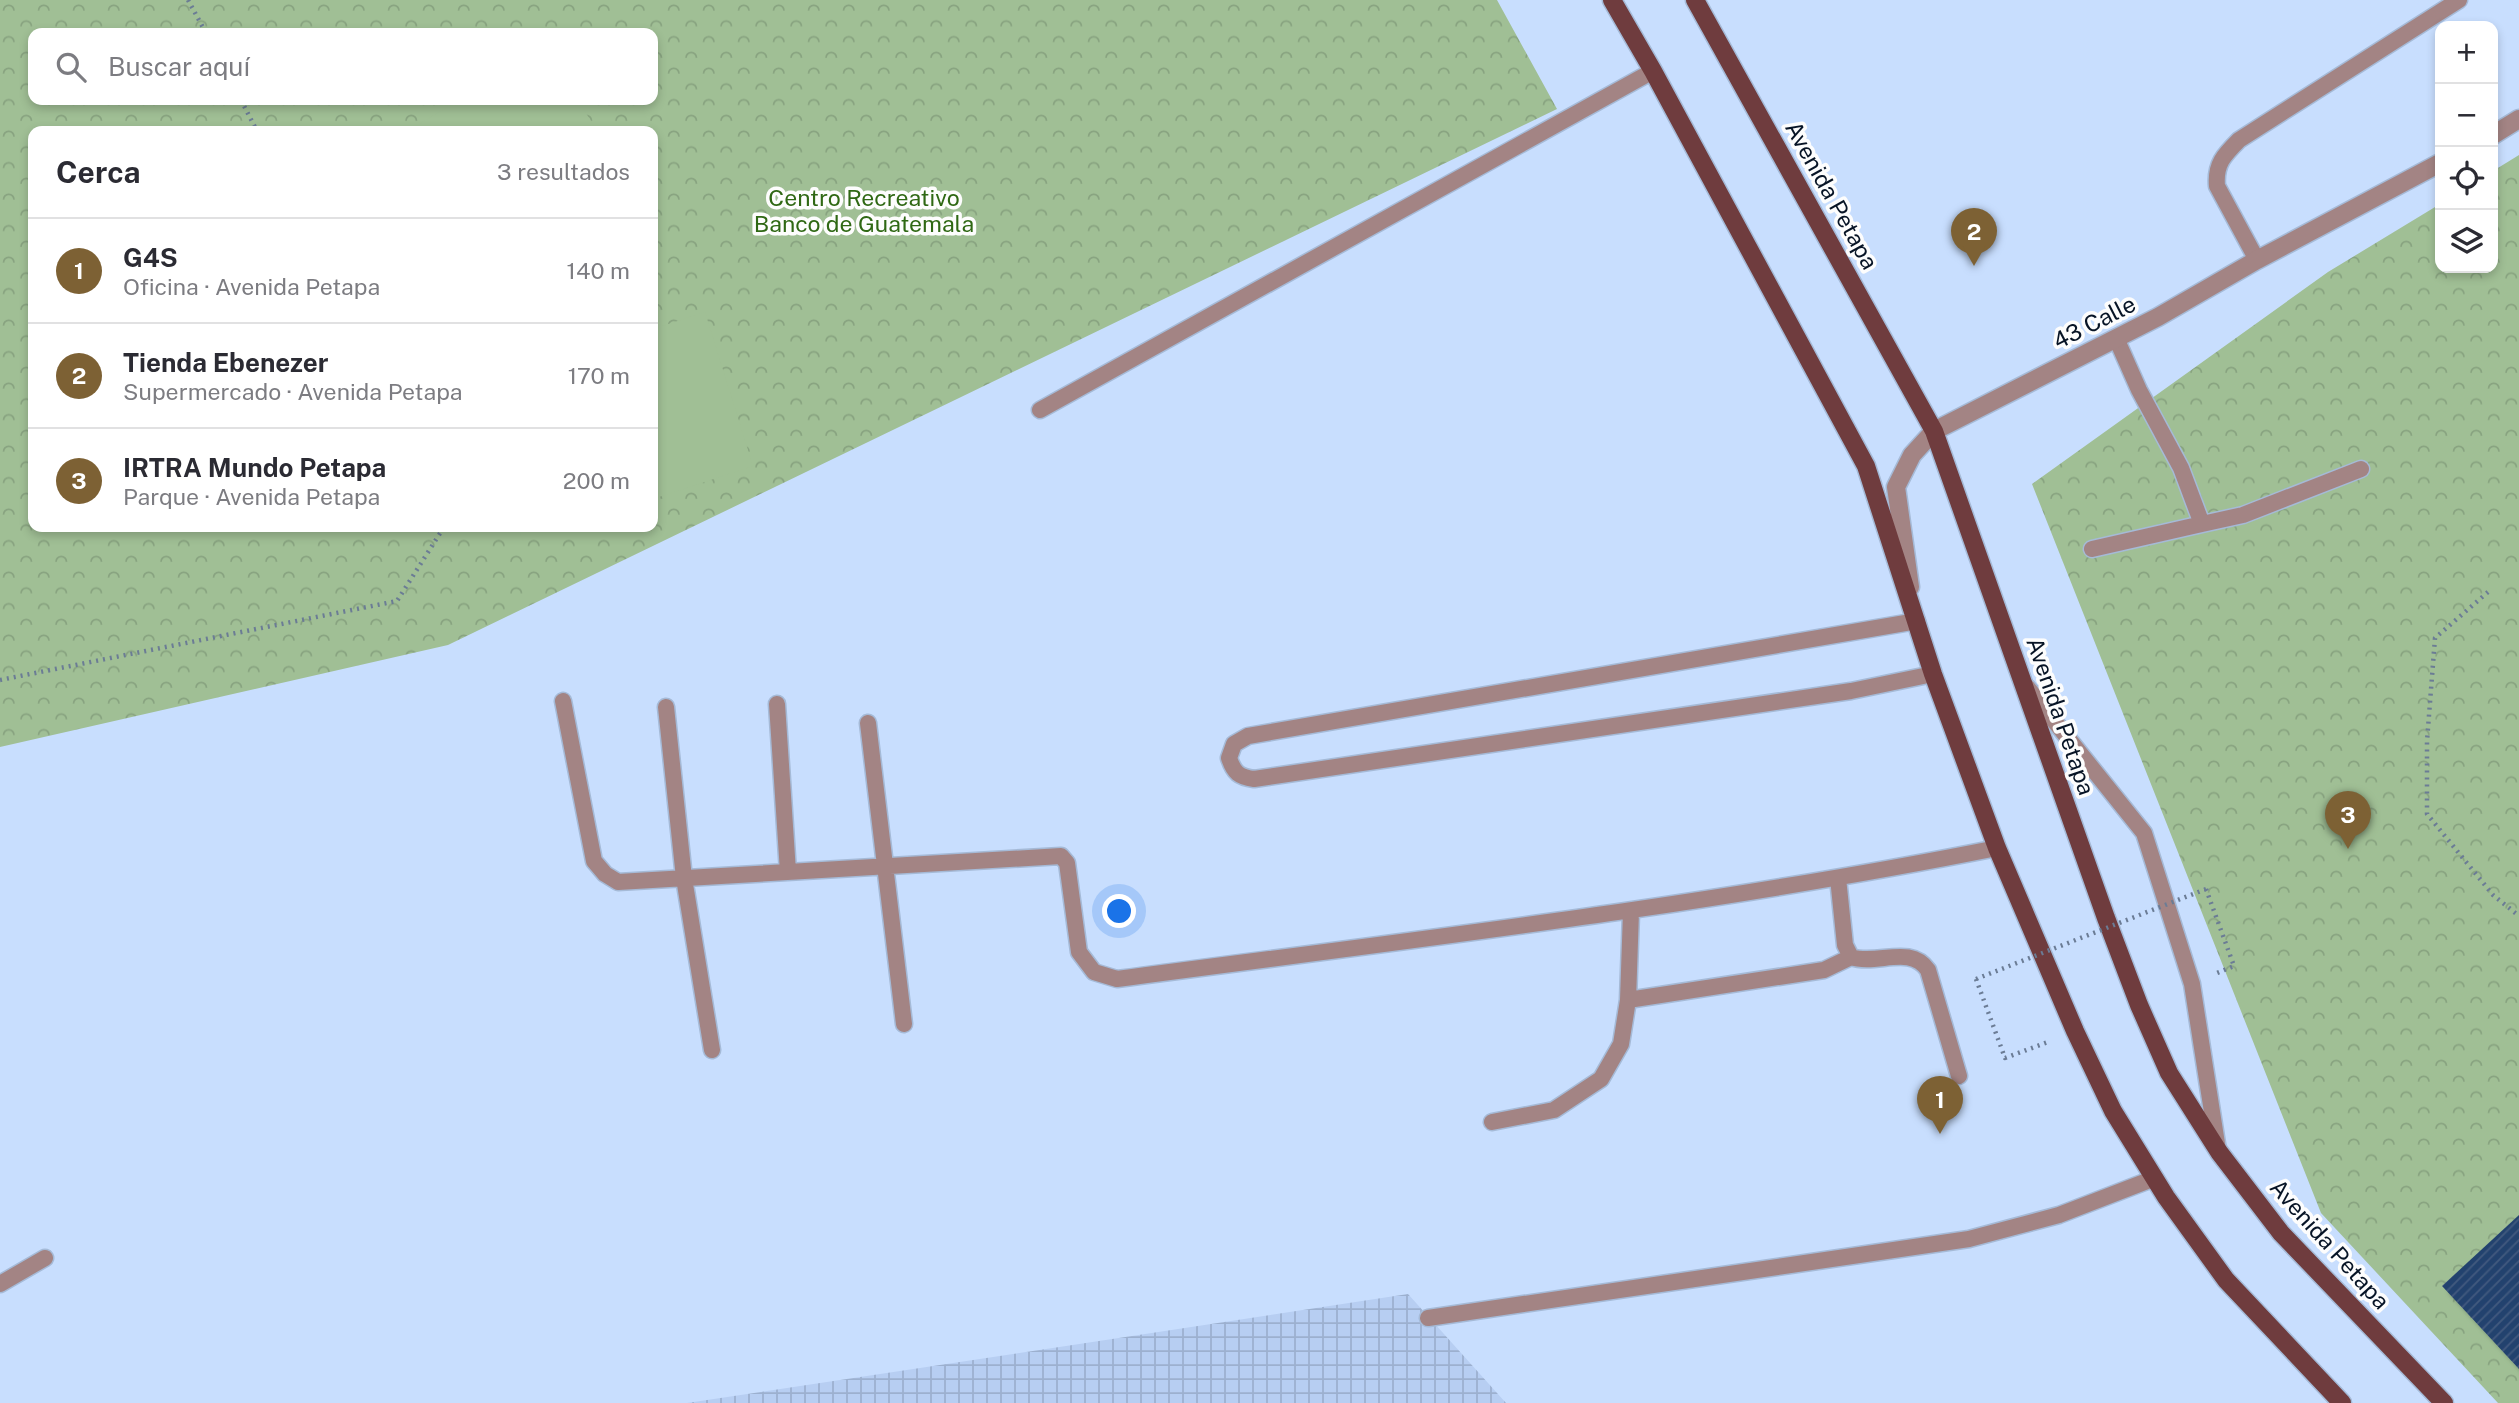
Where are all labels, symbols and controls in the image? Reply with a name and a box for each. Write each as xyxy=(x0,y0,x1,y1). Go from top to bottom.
map controls xyxy=(2435,21,2498,273)
button: + xyxy=(2435,21,2498,84)
search box xyxy=(28,28,658,105)
icon: search xyxy=(52,48,90,86)
text: Buscar aquí xyxy=(108,51,250,82)
button: − xyxy=(2435,84,2498,147)
street label: Avenida Petapa xyxy=(1780,116,1884,274)
button: locate xyxy=(2435,147,2498,210)
text: Cerca xyxy=(56,154,141,190)
text: 3 resultados xyxy=(497,158,630,185)
park label: Centro Recreativo Banco de Guatemala xyxy=(754,184,974,237)
pin: 2 xyxy=(1951,208,1997,266)
button: layers xyxy=(2435,210,2498,273)
text: G4S xyxy=(123,242,178,273)
text: 1 xyxy=(74,257,84,284)
text: 140 m xyxy=(567,257,630,284)
text: Oficina · Avenida Petapa xyxy=(123,273,380,300)
street label: 43 Calle xyxy=(2048,290,2140,354)
text: Tienda Ebenezer xyxy=(123,347,328,378)
text: 2 xyxy=(72,362,86,389)
text: 170 m xyxy=(568,362,630,389)
text: Supermercado · Avenida Petapa xyxy=(123,378,462,405)
text: IRTRA Mundo Petapa xyxy=(123,452,386,483)
text: 3 xyxy=(71,467,87,494)
text: 200 m xyxy=(563,467,630,494)
text: Parque · Avenida Petapa xyxy=(123,483,380,510)
street label: Avenida Petapa xyxy=(2021,634,2101,798)
pin: 3 xyxy=(2325,791,2371,849)
your location xyxy=(1102,894,1136,928)
pin: 1 xyxy=(1917,1076,1963,1134)
street label: Avenida Petapa xyxy=(2265,1174,2395,1314)

